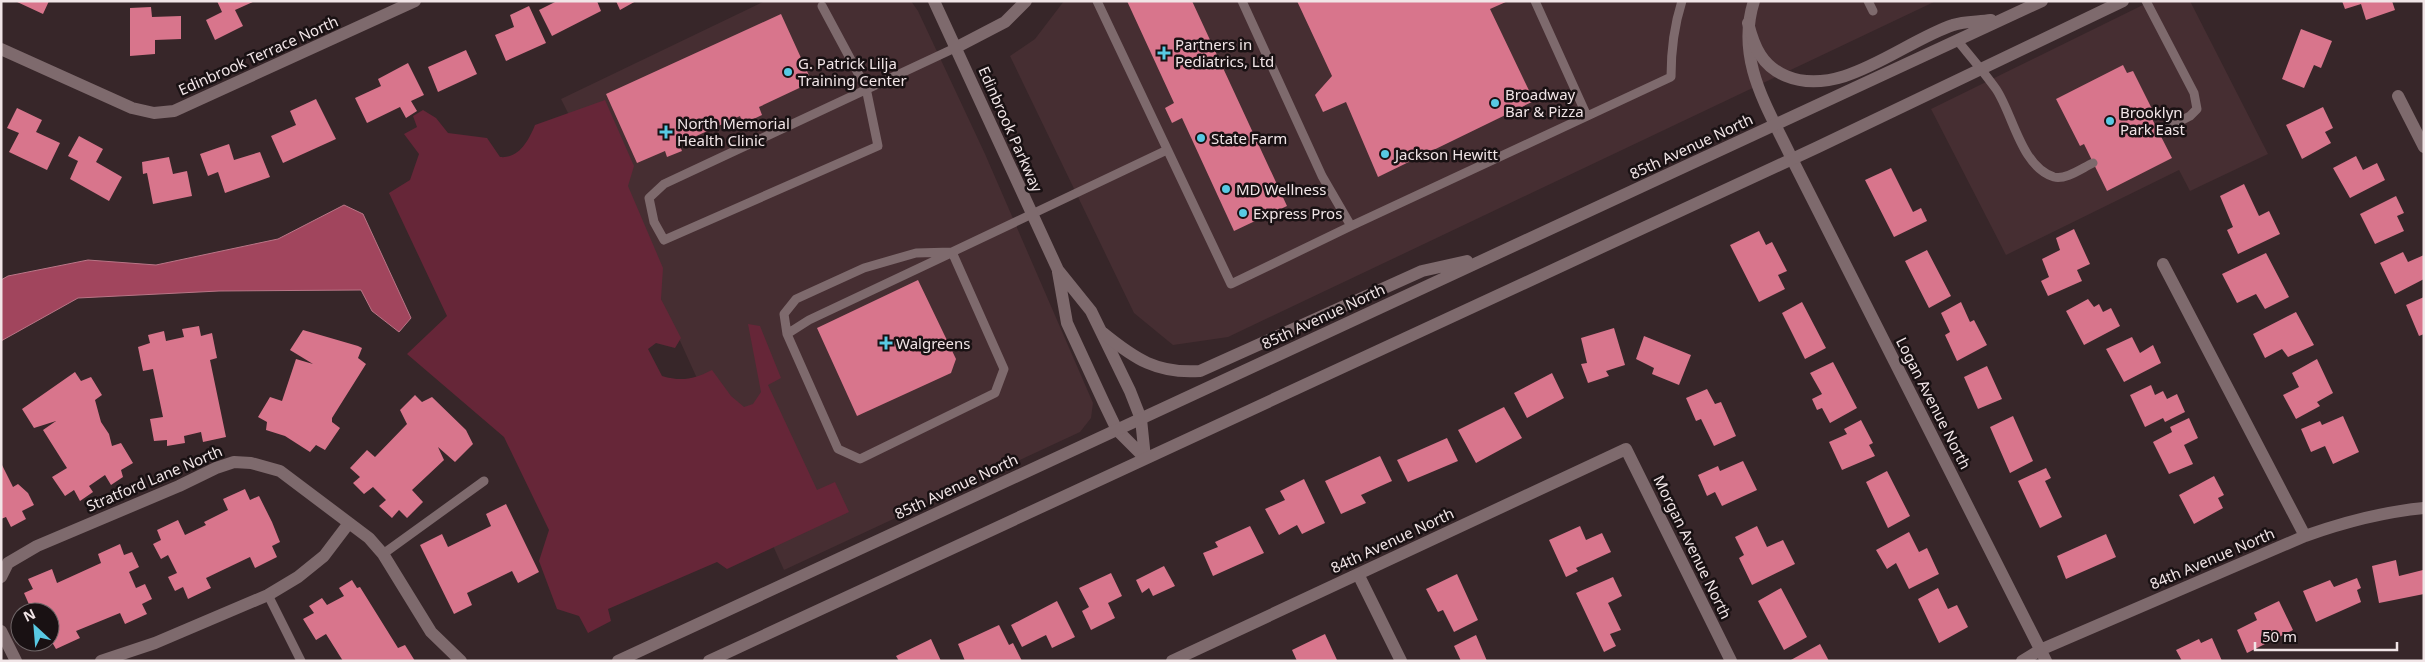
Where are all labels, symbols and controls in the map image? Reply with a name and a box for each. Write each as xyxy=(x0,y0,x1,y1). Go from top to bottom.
street label: Edinbrook Terrace North xyxy=(175,11,341,99)
place label: Partners in Pediatrics, Ltd xyxy=(1175,34,1274,71)
marker: Partners in Pediatrics, Ltd xyxy=(1157,46,1171,60)
place label: G. Patrick Lilja Training Center xyxy=(798,53,907,90)
street label: Edinbrook Parkway xyxy=(974,63,1048,195)
marker: G. Patrick Lilja Training Center xyxy=(782,66,794,78)
place label: Broadway Bar & Pizza xyxy=(1505,84,1584,121)
marker: Broadway Bar & Pizza xyxy=(1489,97,1501,109)
place label: Brooklyn Park East xyxy=(2120,102,2186,139)
street label: 85th Avenue North xyxy=(1626,109,1756,183)
place label: North Memorial Health Clinic xyxy=(677,113,790,150)
marker: Brooklyn Park East xyxy=(2104,115,2116,127)
marker: North Memorial Health Clinic xyxy=(659,125,673,139)
place label: State Farm xyxy=(1211,128,1287,148)
marker: State Farm xyxy=(1195,132,1207,144)
place label: Jackson Hewitt xyxy=(1393,144,1499,164)
marker: Jackson Hewitt xyxy=(1379,148,1391,160)
place label: MD Wellness xyxy=(1236,179,1326,199)
marker: MD Wellness xyxy=(1220,183,1232,195)
place label: Express Pros xyxy=(1253,203,1342,223)
marker: Express Pros xyxy=(1237,207,1249,219)
street label: 85th Avenue North xyxy=(1258,279,1388,353)
place label: Walgreens xyxy=(896,333,970,353)
street label: Logan Avenue North xyxy=(1892,334,1976,472)
marker: Walgreens xyxy=(880,337,892,349)
street label: Stratford Lane North xyxy=(83,440,225,516)
street label: 85th Avenue North xyxy=(891,449,1021,523)
street label: Morgan Avenue North xyxy=(1649,472,1737,622)
street label: 84th Avenue North xyxy=(1327,503,1457,577)
street label: 84th Avenue North xyxy=(2147,523,2277,593)
north arrow xyxy=(10,602,60,652)
text: N xyxy=(20,604,38,626)
scale bar xyxy=(2255,620,2398,652)
text: 50 m xyxy=(2262,626,2297,646)

